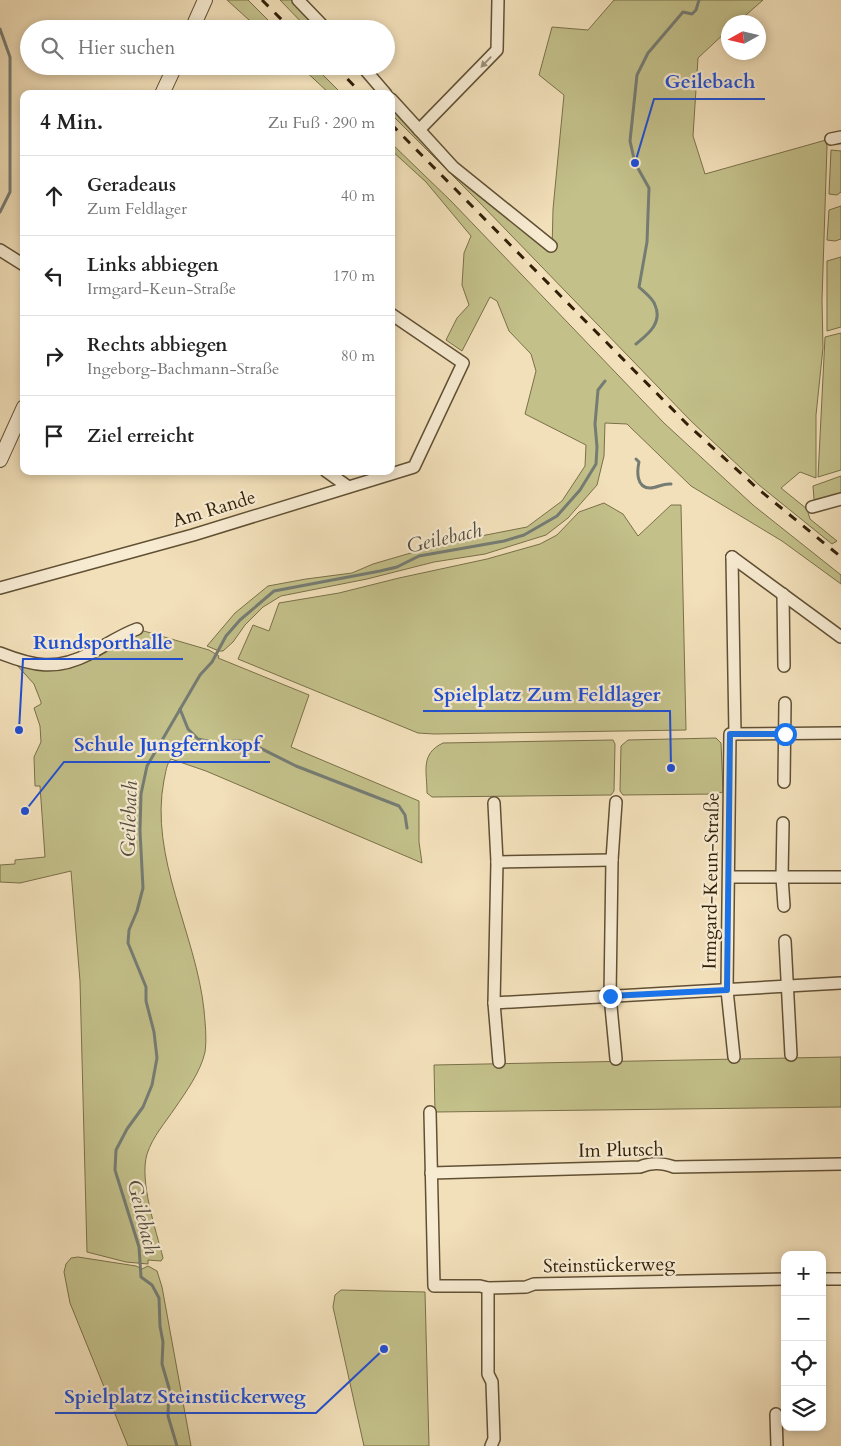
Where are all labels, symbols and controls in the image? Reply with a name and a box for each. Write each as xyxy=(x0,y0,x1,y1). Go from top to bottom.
north arrow xyxy=(721,15,766,60)
search box xyxy=(20,20,395,75)
icon: search xyxy=(38,34,66,62)
text: Hier suchen xyxy=(78,35,175,61)
one-way arrow xyxy=(480,55,492,67)
callout: Geilebach xyxy=(654,64,765,99)
text: Geilebach xyxy=(664,68,756,95)
text: 4 Min. xyxy=(40,108,103,137)
text: Zu Fuß · 290 m xyxy=(268,112,375,134)
text: Geradeaus xyxy=(87,172,176,198)
icon: ahead xyxy=(40,182,68,210)
text: 40 m xyxy=(341,185,375,207)
text: Zum Feldlager xyxy=(87,198,187,220)
text: Links abbiegen xyxy=(87,252,219,278)
icon: left xyxy=(40,262,68,290)
text: 170 m xyxy=(333,265,375,287)
text: Irmgard-Keun-Straße xyxy=(87,278,236,300)
text: Rechts abbiegen xyxy=(87,332,228,358)
icon: right xyxy=(40,342,68,370)
text: 80 m xyxy=(341,345,375,367)
text: Ingeborg-Bachmann-Straße xyxy=(87,358,279,380)
icon: arrive xyxy=(40,422,68,450)
text: Ziel erreicht xyxy=(87,423,194,449)
street label: Am Rande xyxy=(169,484,259,534)
water label: Geilebach xyxy=(404,516,485,560)
callout: Rundsporthalle xyxy=(23,624,183,659)
text: Rundsporthalle xyxy=(33,629,173,656)
callout: Spielplatz Zum Feldlager xyxy=(423,676,670,711)
text: Spielplatz Zum Feldlager xyxy=(434,681,661,708)
route start xyxy=(774,723,797,746)
callout: Schule Jungfernkopf xyxy=(64,727,270,762)
text: Schule Jungfernkopf xyxy=(74,731,263,758)
water label: Geilebach xyxy=(114,780,144,858)
street label: Irmgard-Keun-Straße xyxy=(696,792,726,970)
route end xyxy=(599,985,622,1008)
street label: Im Plutsch xyxy=(578,1136,665,1164)
water label: Geilebach xyxy=(121,1177,165,1258)
street label: Steinstückerweg xyxy=(543,1251,676,1279)
map controls xyxy=(781,1251,826,1431)
button: + xyxy=(781,1251,826,1296)
button: − xyxy=(781,1296,826,1341)
button: locate xyxy=(781,1341,826,1386)
callout: Spielplatz Steinstückerweg xyxy=(55,1378,316,1413)
text: Spielplatz Steinstückerweg xyxy=(64,1383,306,1410)
button: layers xyxy=(781,1386,826,1431)

